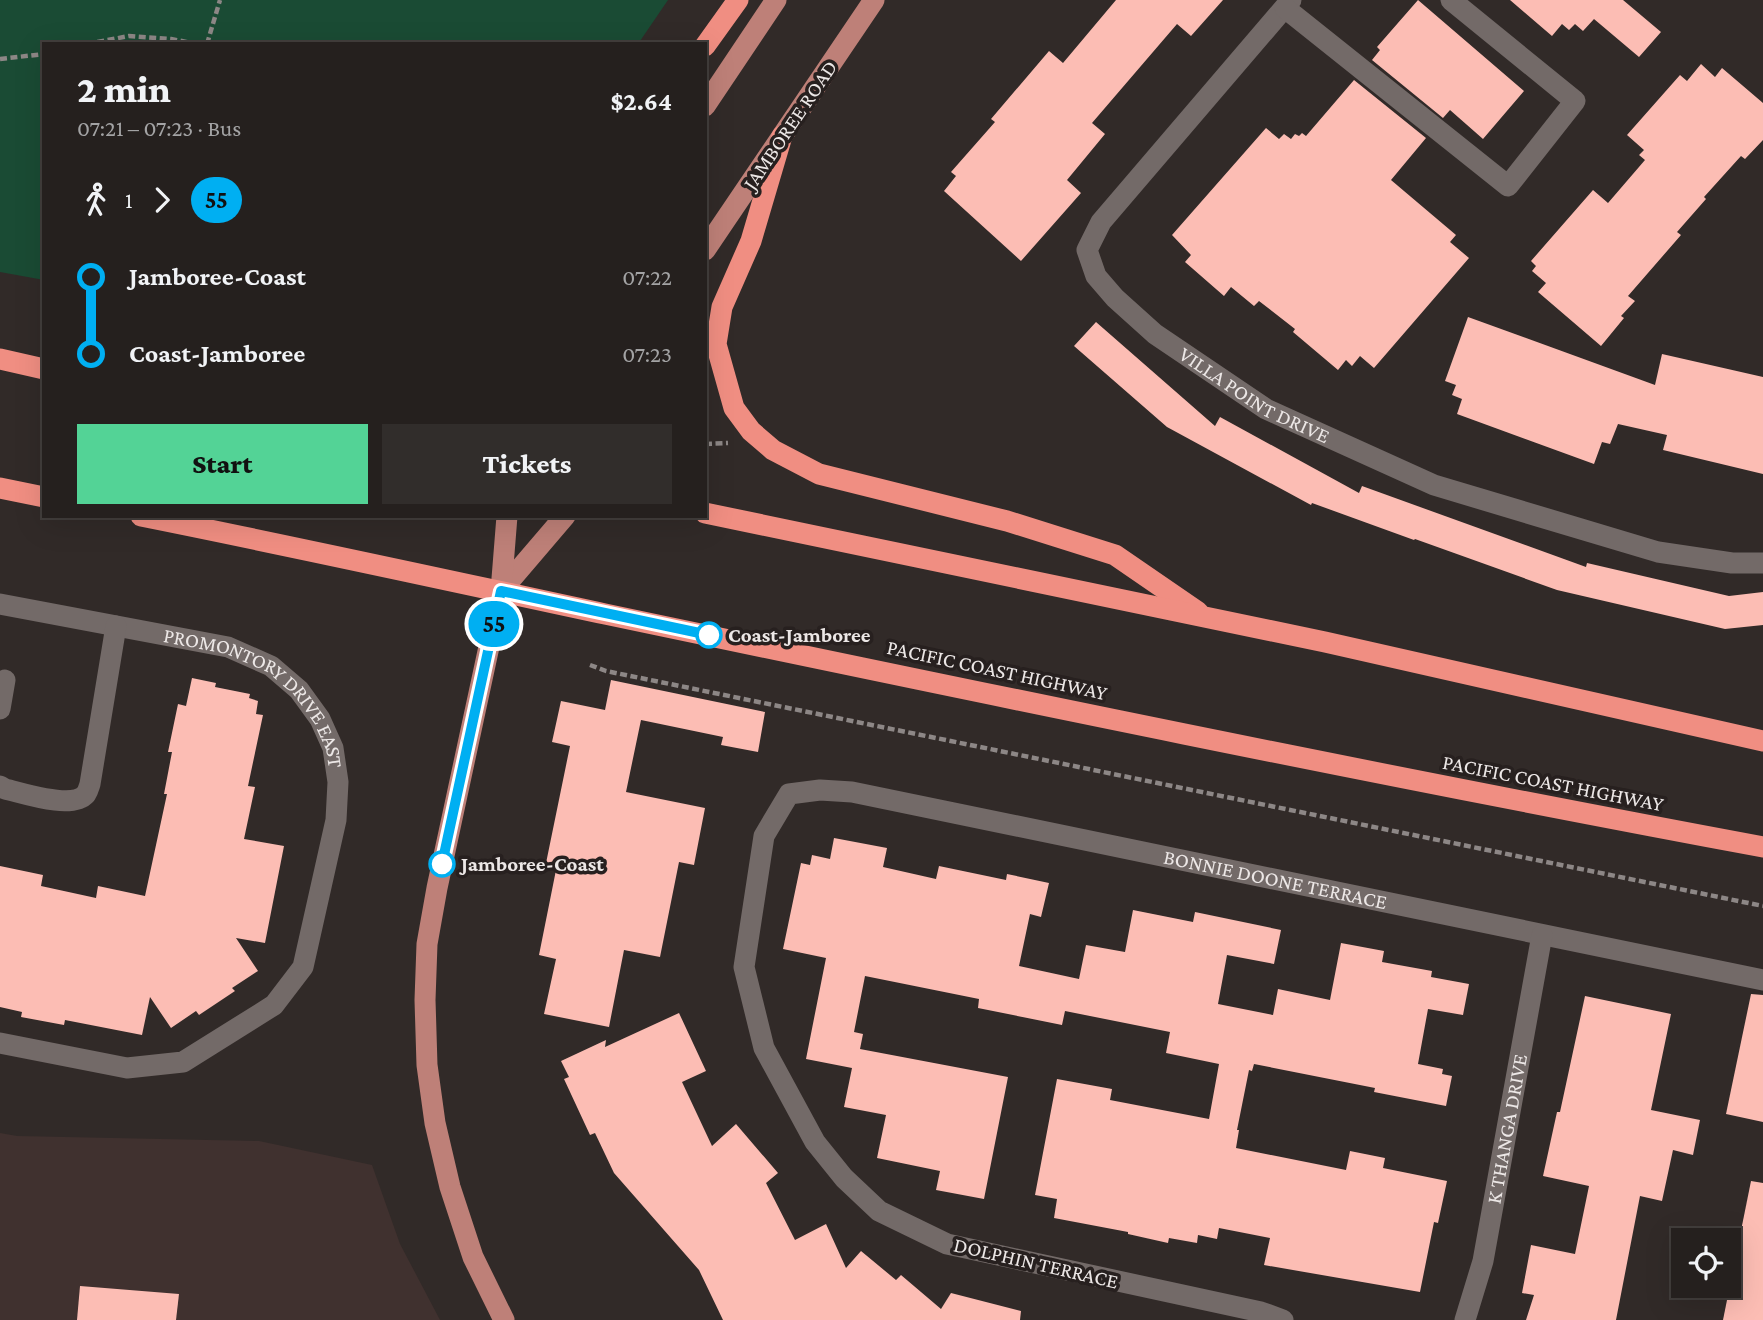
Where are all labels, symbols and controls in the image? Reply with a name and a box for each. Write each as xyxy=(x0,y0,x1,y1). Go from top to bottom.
street label: JAMBOREE ROAD xyxy=(737,56,842,196)
text: 2 min xyxy=(77,68,171,110)
text: $2.64 xyxy=(611,87,672,116)
text: 07:21 – 07:23 · Bus xyxy=(77,115,241,141)
icon: walk xyxy=(77,181,115,219)
icon: forward xyxy=(143,181,181,219)
text: 55 xyxy=(205,186,228,213)
text: 1 xyxy=(125,187,133,213)
text: Jamboree-Coast xyxy=(129,262,306,291)
text: 07:22 xyxy=(622,264,672,290)
text: Coast-Jamboree xyxy=(129,339,305,368)
text: 07:23 xyxy=(622,341,672,367)
street label: VILLA POINT DRIVE xyxy=(1175,342,1333,448)
button: Start xyxy=(77,424,368,504)
button: Tickets xyxy=(382,424,672,504)
line badge: 55 xyxy=(462,601,526,647)
text: 55 xyxy=(482,610,506,637)
marker: Coast-Jamboree xyxy=(696,622,722,648)
street label: PROMONTORY DRIVE EAST xyxy=(162,623,348,770)
place label: Coast-Jamboree xyxy=(728,623,871,647)
street label: PACIFIC COAST HIGHWAY xyxy=(885,635,1110,705)
street label: PACIFIC COAST HIGHWAY xyxy=(1440,750,1666,816)
street label: BONNIE DOONE TERRACE xyxy=(1162,845,1389,914)
marker: Jamboree-Coast xyxy=(429,851,455,877)
place label: Jamboree-Coast xyxy=(459,852,604,876)
street label: K THANGA DRIVE xyxy=(1482,1052,1532,1206)
map controls xyxy=(1671,1228,1741,1298)
button: locate xyxy=(1671,1228,1741,1298)
street label: DOLPHIN TERRACE xyxy=(951,1232,1121,1294)

